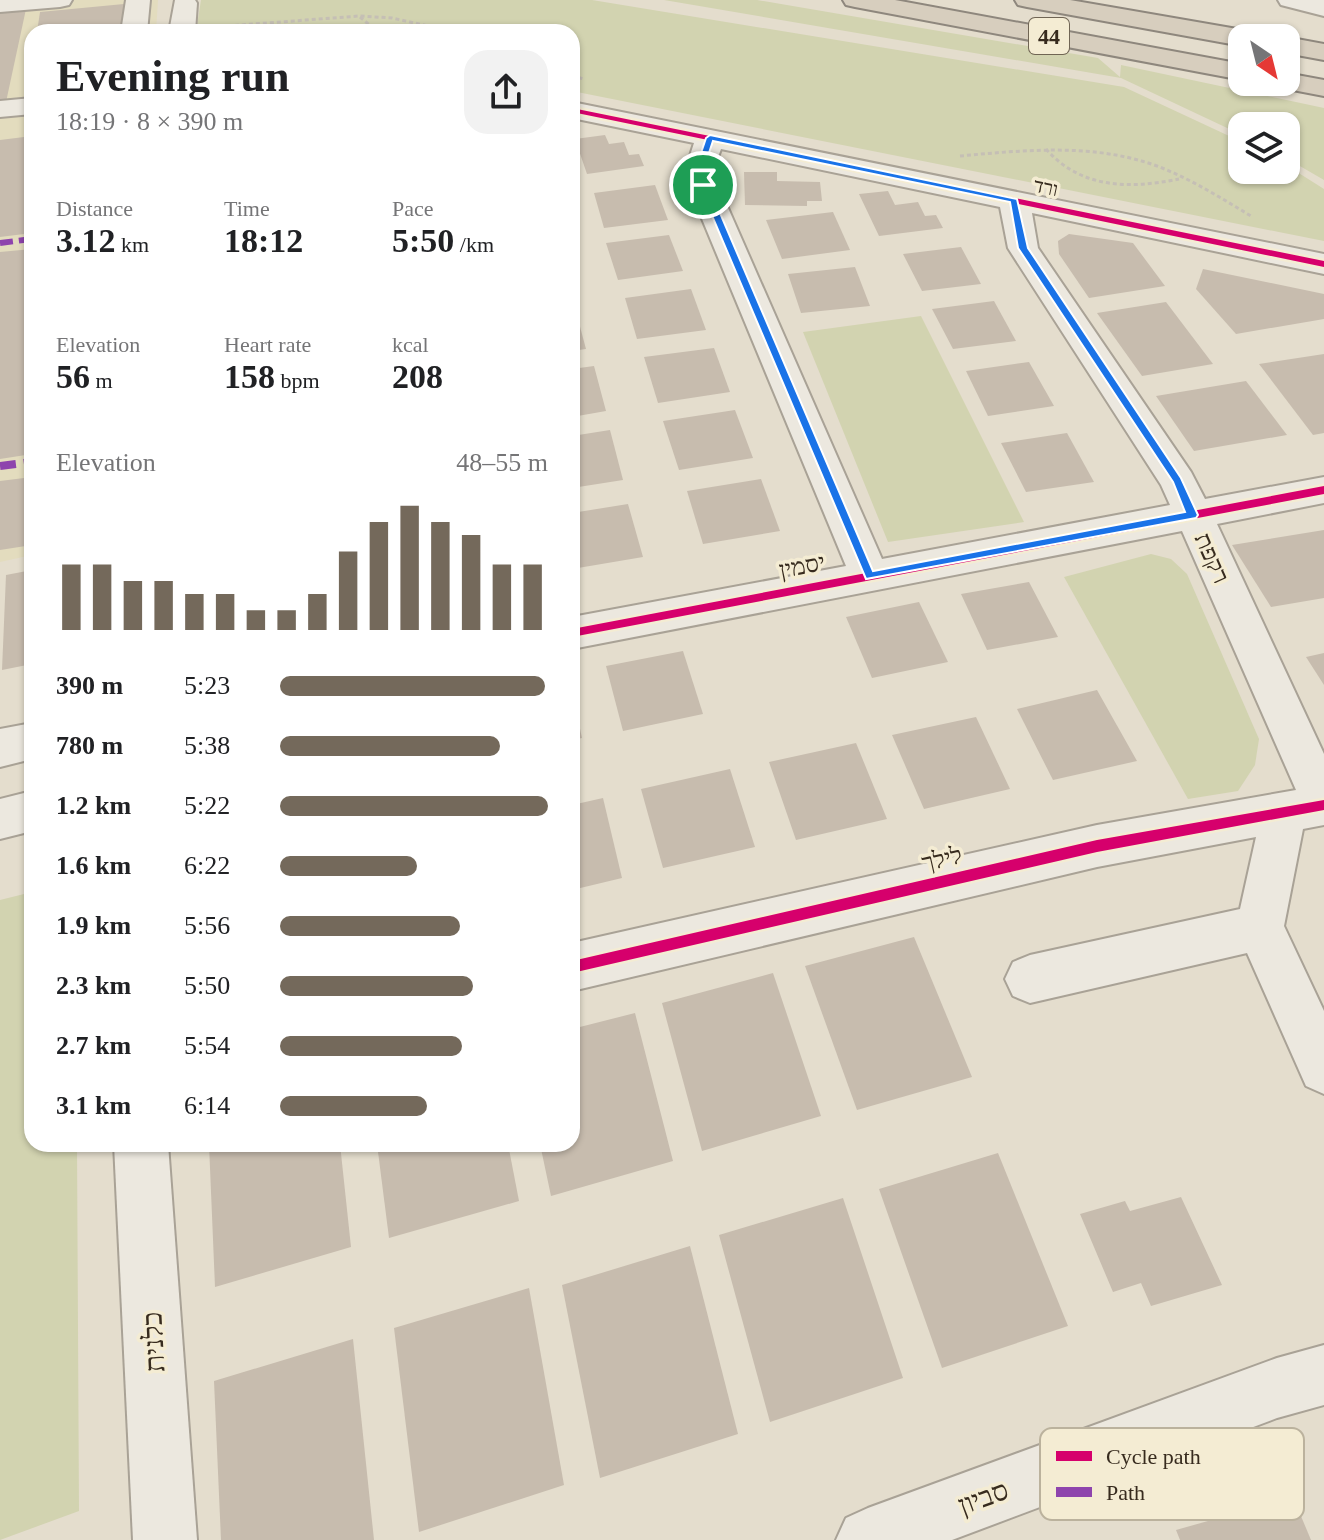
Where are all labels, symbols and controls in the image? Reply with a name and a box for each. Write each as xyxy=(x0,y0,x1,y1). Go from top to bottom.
road number: 44 xyxy=(1029,18,1069,54)
north arrow xyxy=(1228,24,1300,96)
map controls xyxy=(1228,24,1300,184)
button: share xyxy=(464,50,548,134)
text: Evening run xyxy=(56,52,290,101)
text: 18:19 · 8 × 390 m xyxy=(56,107,243,136)
button: layers xyxy=(1228,112,1300,184)
pin xyxy=(669,151,737,219)
icon: arrive xyxy=(681,163,725,207)
street label: ורד xyxy=(1032,174,1060,200)
text: Distance xyxy=(56,196,133,221)
text: Time xyxy=(224,196,270,221)
text: Pace xyxy=(392,196,434,221)
text: 3.12 xyxy=(56,222,116,259)
text: 18:12 xyxy=(224,222,303,259)
text: 5:50 xyxy=(392,222,454,259)
text: km xyxy=(116,232,149,257)
text: /km xyxy=(454,232,494,257)
text: Elevation xyxy=(56,332,140,357)
text: Heart rate xyxy=(224,332,311,357)
text: kcal xyxy=(392,332,429,357)
text: 56 xyxy=(56,358,90,395)
text: 158 xyxy=(224,358,275,395)
text: 208 xyxy=(392,358,443,395)
text: m xyxy=(90,368,113,393)
text: bpm xyxy=(275,368,320,393)
text: Elevation xyxy=(56,448,156,477)
text: 48–55 m xyxy=(456,448,548,477)
street label: רקפת xyxy=(1190,529,1234,587)
street label: יסמין xyxy=(777,549,827,583)
text: 390 m xyxy=(56,671,123,700)
text: 5:23 xyxy=(184,671,230,700)
text: 780 m xyxy=(56,731,123,760)
text: 5:38 xyxy=(184,731,230,760)
text: 1.2 km xyxy=(56,791,131,820)
text: 5:22 xyxy=(184,791,230,820)
street label: לילך xyxy=(919,842,965,876)
text: 1.6 km xyxy=(56,851,131,880)
text: 6:22 xyxy=(184,851,230,880)
text: 1.9 km xyxy=(56,911,131,940)
text: 5:56 xyxy=(184,911,230,940)
text: 2.3 km xyxy=(56,971,131,1000)
text: 5:50 xyxy=(184,971,230,1000)
text: 2.7 km xyxy=(56,1031,131,1060)
text: 5:54 xyxy=(184,1031,230,1060)
text: 3.1 km xyxy=(56,1091,131,1120)
text: 6:14 xyxy=(184,1091,230,1120)
street label: כלנית xyxy=(136,1311,171,1373)
legend xyxy=(1040,1428,1304,1520)
text: Cycle path xyxy=(1106,1444,1201,1469)
street label: סביון xyxy=(954,1474,1012,1521)
text: Path xyxy=(1106,1480,1145,1505)

